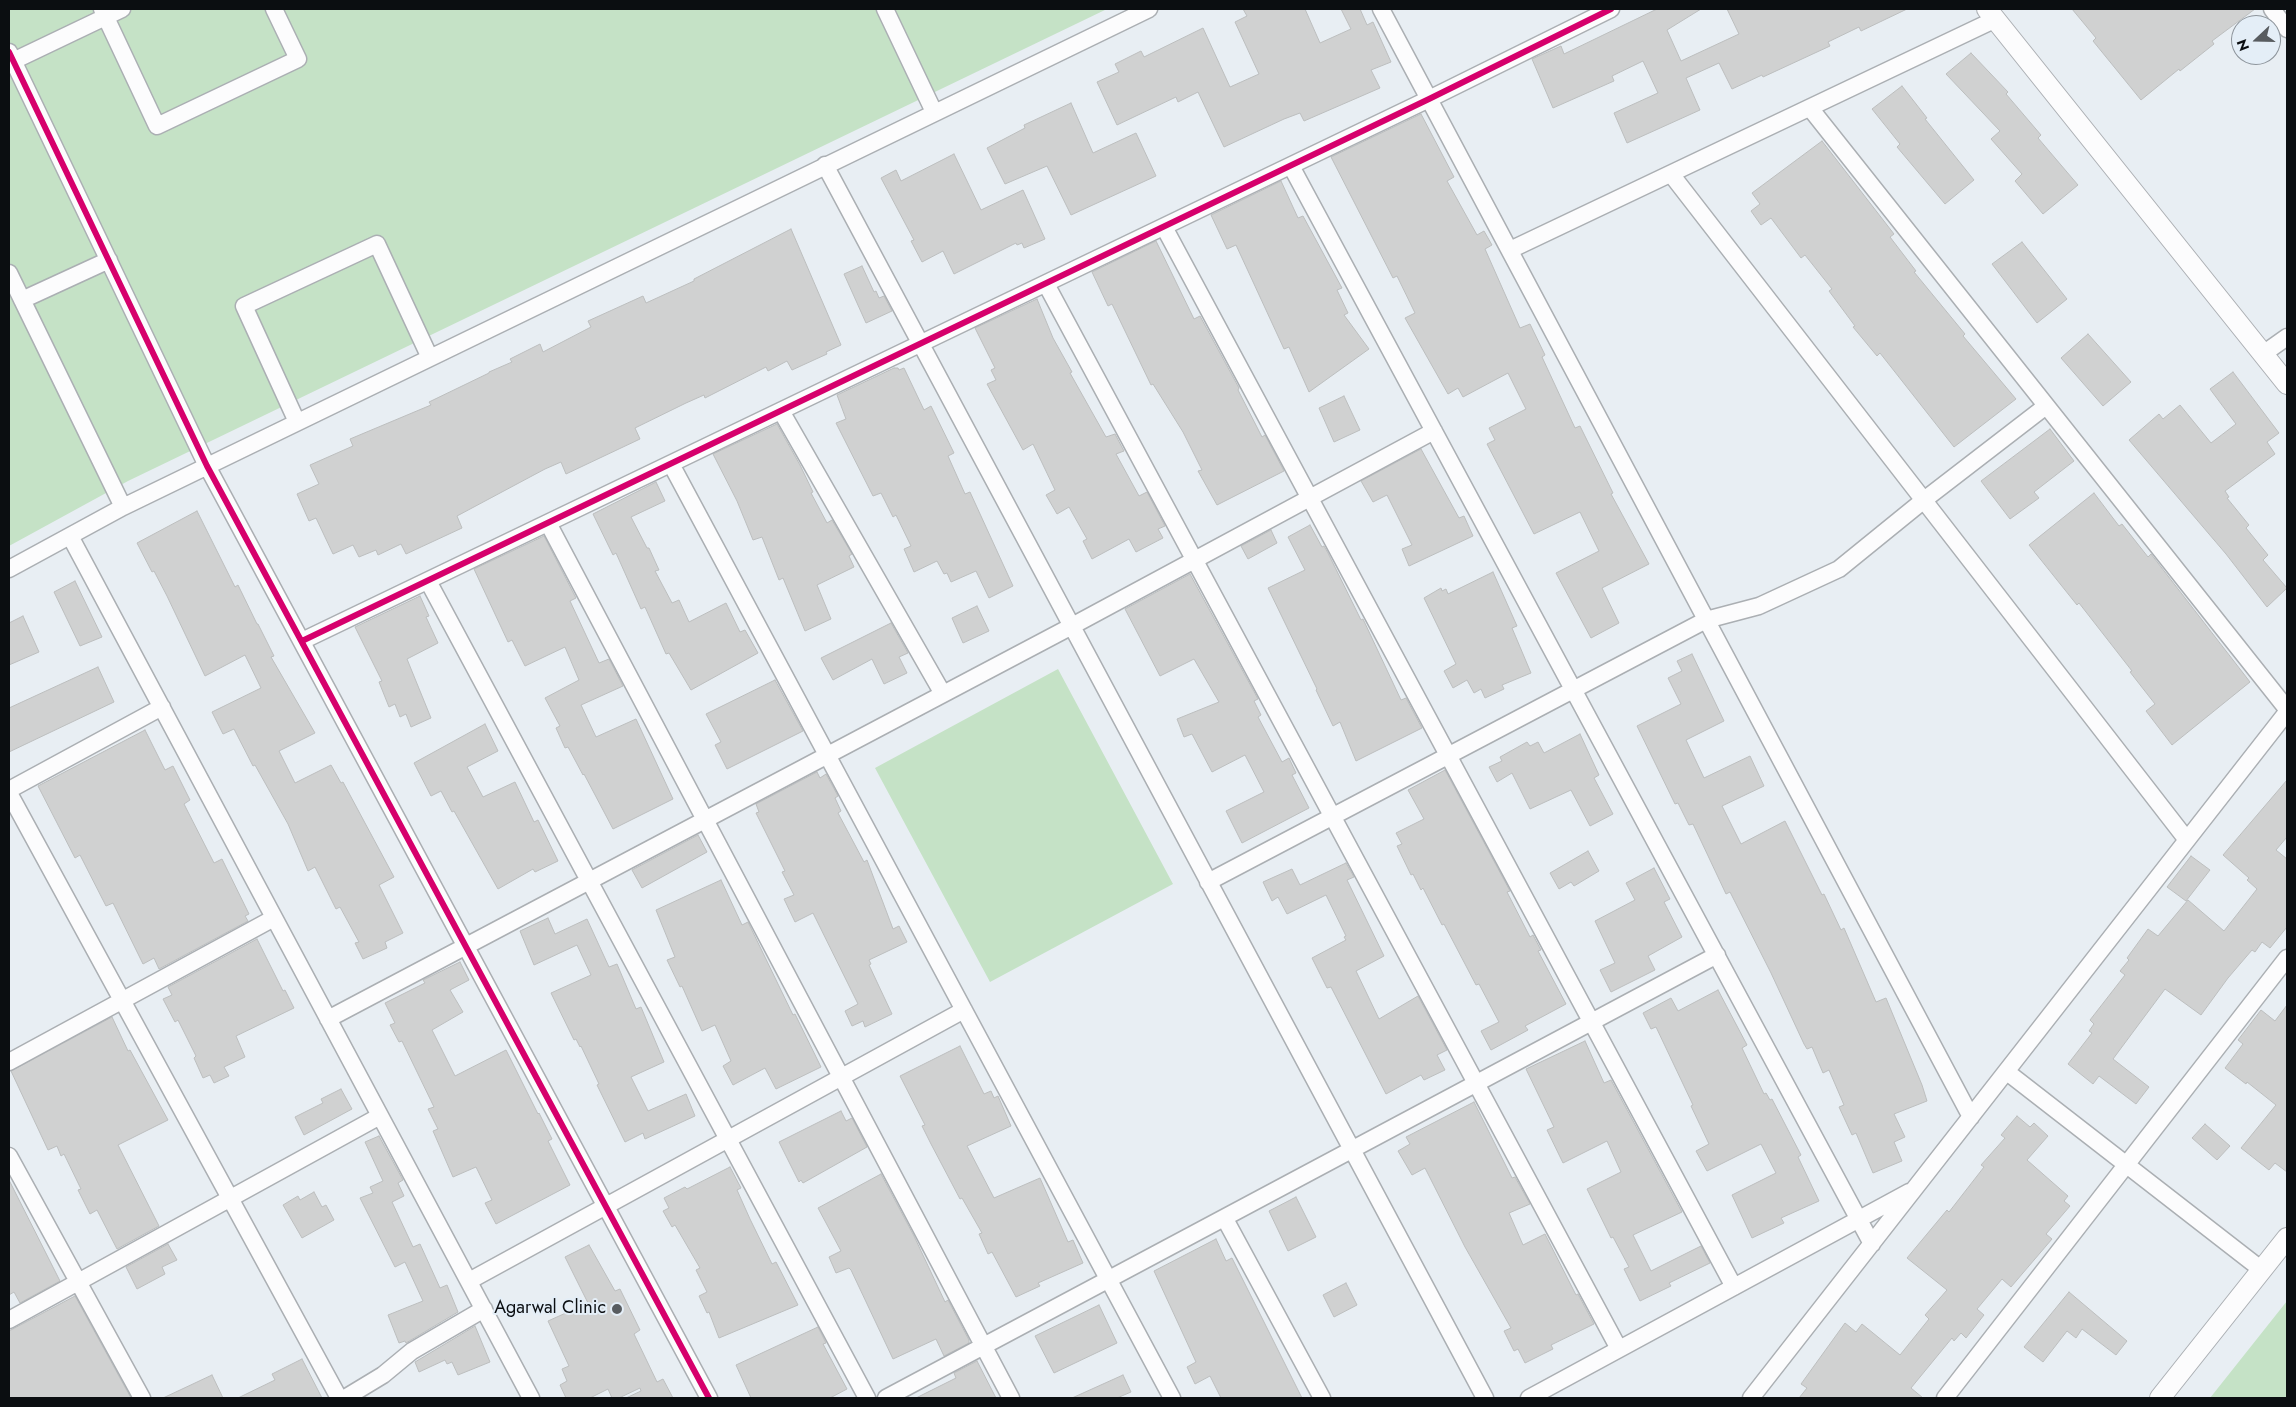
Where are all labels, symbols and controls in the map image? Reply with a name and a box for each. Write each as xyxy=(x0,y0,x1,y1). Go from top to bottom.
north arrow xyxy=(2231,15,2281,65)
text: N xyxy=(2232,36,2254,54)
place label: Agarwal Clinic xyxy=(494,1298,606,1320)
marker: Agarwal Clinic xyxy=(610,1302,624,1316)

